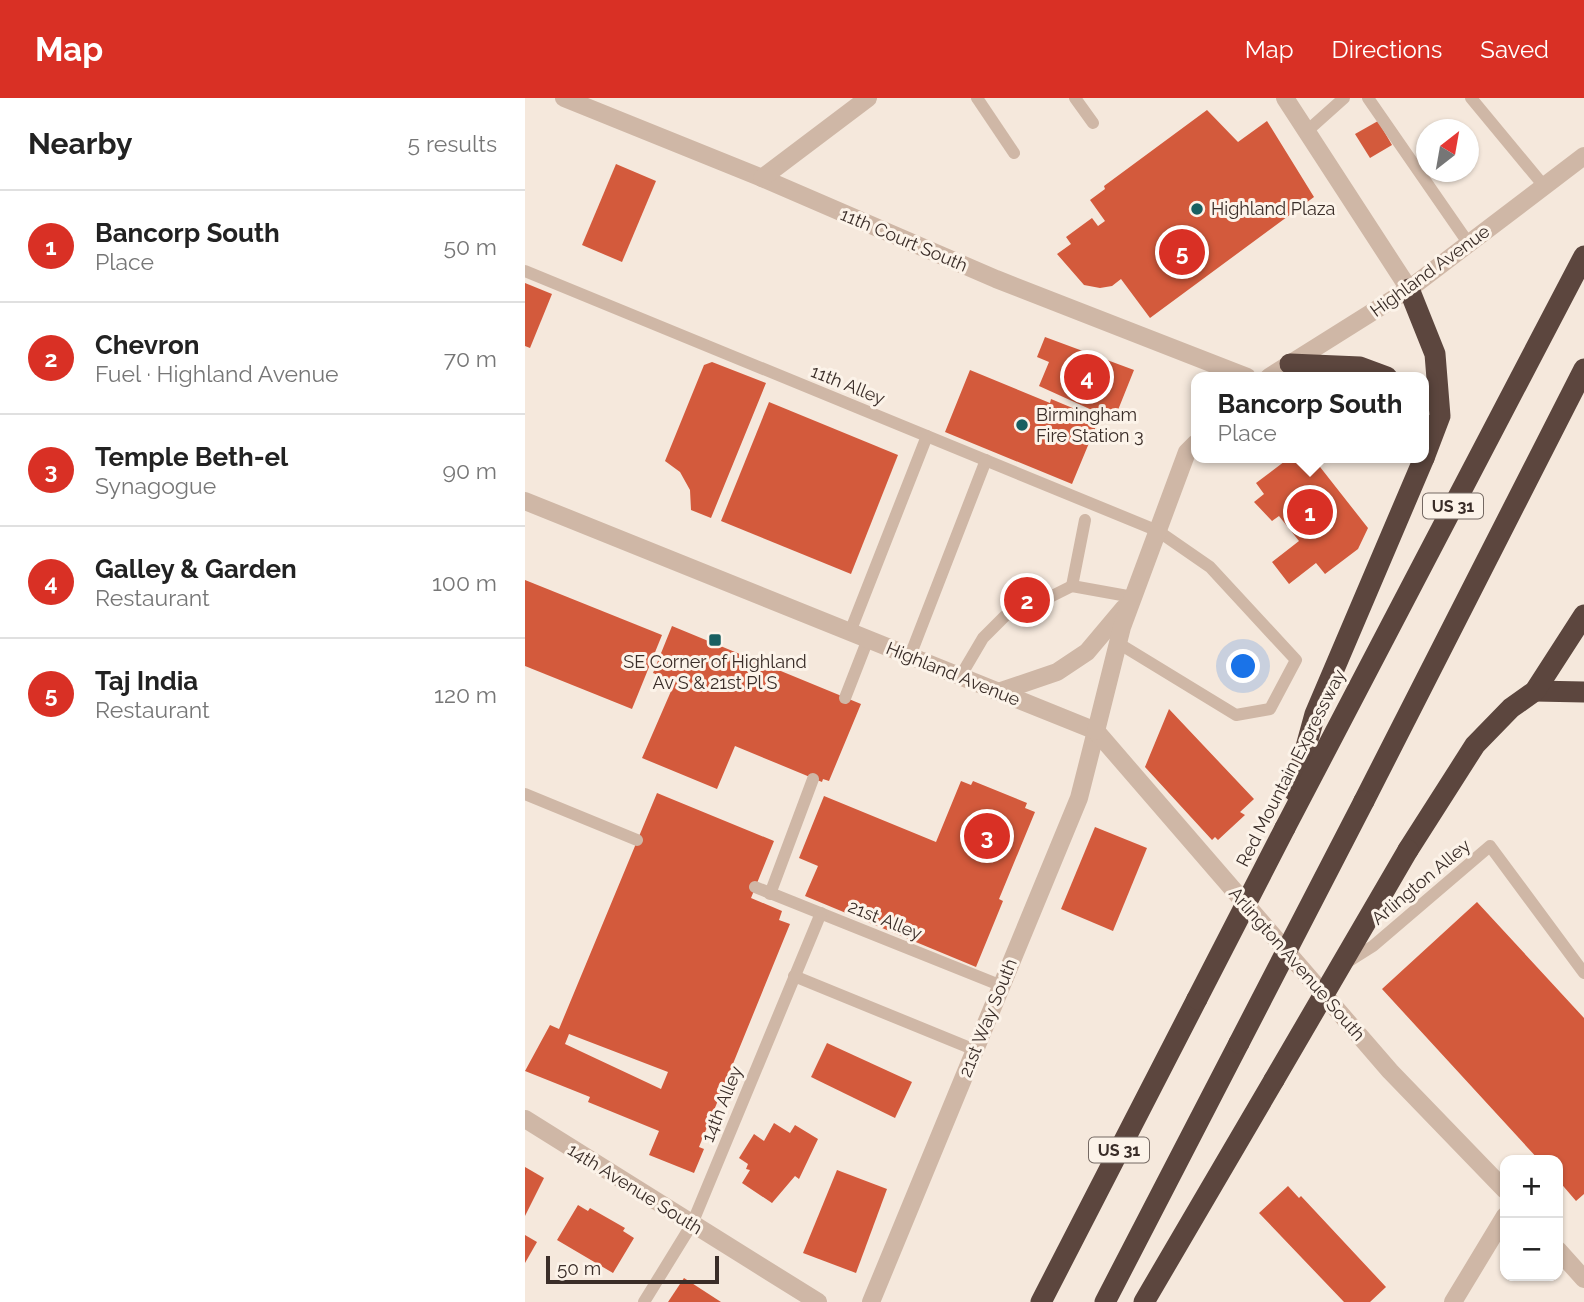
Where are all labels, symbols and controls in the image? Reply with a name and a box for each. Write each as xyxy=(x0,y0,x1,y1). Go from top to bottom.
text: Map xyxy=(35,30,103,69)
text: Map xyxy=(1245,35,1294,64)
text: Directions xyxy=(1332,35,1442,64)
text: Saved xyxy=(1480,35,1549,64)
north arrow xyxy=(1416,119,1479,182)
text: Nearby xyxy=(28,126,132,161)
text: 5 results xyxy=(408,130,497,157)
place label: Highland Plaza xyxy=(1211,198,1335,219)
marker: Highland Plaza xyxy=(1189,201,1205,217)
street label: 11th Court South xyxy=(837,203,971,276)
text: Bancorp South xyxy=(95,218,280,248)
street label: Highland Avenue xyxy=(1366,220,1494,321)
pin: 5 xyxy=(1159,226,1205,278)
text: 1 xyxy=(45,233,57,260)
text: 50 m xyxy=(443,233,497,260)
text: Place xyxy=(95,248,154,275)
text: Chevron xyxy=(95,330,199,360)
text: 2 xyxy=(45,345,57,372)
text: 70 m xyxy=(444,345,497,372)
pin: 4 xyxy=(1064,351,1110,403)
text: Fuel · Highland Avenue xyxy=(95,360,339,387)
street label: 11th Alley xyxy=(808,360,888,409)
popup xyxy=(1191,372,1429,463)
text: Bancorp South xyxy=(1218,389,1402,419)
place label: Birmingham Fire Station 3 xyxy=(1036,404,1144,446)
marker: Birmingham Fire Station 3 xyxy=(1014,417,1030,433)
text: Place xyxy=(1218,419,1277,446)
text: Temple Beth-el xyxy=(95,442,288,472)
text: 3 xyxy=(45,457,57,484)
text: 90 m xyxy=(442,457,497,484)
text: Synagogue xyxy=(95,472,216,499)
pin: 1 xyxy=(1287,486,1333,538)
road number: US 31 xyxy=(1423,494,1483,518)
text: Galley & Garden xyxy=(95,554,297,584)
text: 4 xyxy=(44,569,58,596)
text: 100 m xyxy=(432,569,497,596)
pin: 2 xyxy=(1004,574,1050,626)
text: Restaurant xyxy=(95,584,210,611)
marker: SE Corner of Highland Av S & 21st Pl S xyxy=(707,632,723,648)
street label: Highland Avenue xyxy=(883,637,1024,710)
your location xyxy=(1226,649,1260,683)
place label: SE Corner of Highland Av S & 21st Pl S xyxy=(623,651,807,693)
street label: Red Mountain Expressway xyxy=(1232,665,1350,870)
text: Taj India xyxy=(95,666,198,696)
text: 5 xyxy=(45,681,57,708)
text: 120 m xyxy=(434,681,497,708)
text: Restaurant xyxy=(95,696,210,723)
pin: 3 xyxy=(964,810,1010,862)
street label: Arlington Alley xyxy=(1367,834,1474,929)
street label: Arlington Avenue South xyxy=(1225,883,1370,1045)
street label: 21st Alley xyxy=(845,895,925,944)
street label: 21st Way South xyxy=(954,956,1021,1080)
street label: 14th Alley xyxy=(697,1063,746,1145)
road number: US 31 xyxy=(1089,1138,1149,1162)
street label: 14th Avenue South xyxy=(564,1139,706,1238)
map controls xyxy=(1500,1155,1563,1281)
button: + xyxy=(1500,1155,1563,1218)
button: − xyxy=(1500,1218,1563,1281)
scale bar xyxy=(546,1253,719,1285)
text: 50 m xyxy=(557,1257,601,1279)

